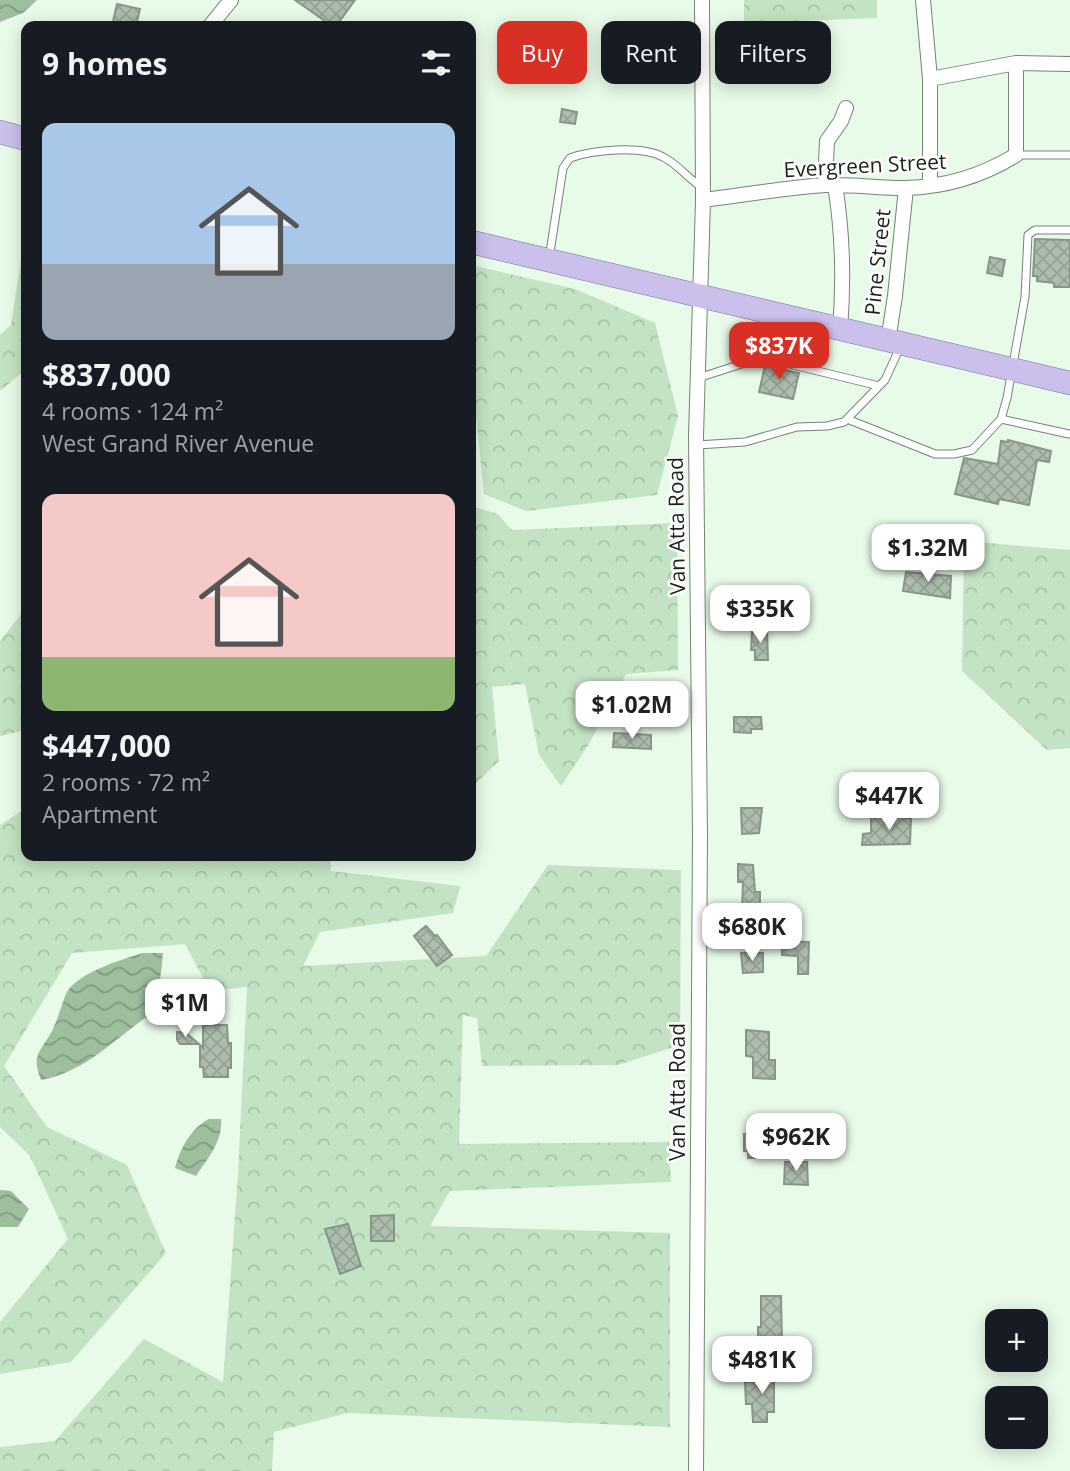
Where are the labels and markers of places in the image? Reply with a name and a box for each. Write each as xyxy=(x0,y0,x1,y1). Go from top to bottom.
pin: $837K xyxy=(730,322,828,382)
pin: $1.32M xyxy=(871,524,985,584)
pin: $335K xyxy=(711,586,809,645)
pin: $1.02M xyxy=(575,682,689,741)
pin: $447K xyxy=(840,772,938,832)
pin: $680K xyxy=(703,904,801,963)
pin: $1M xyxy=(151,979,219,1039)
pin: $962K xyxy=(747,1114,845,1173)
pin: $481K xyxy=(713,1336,811,1396)

